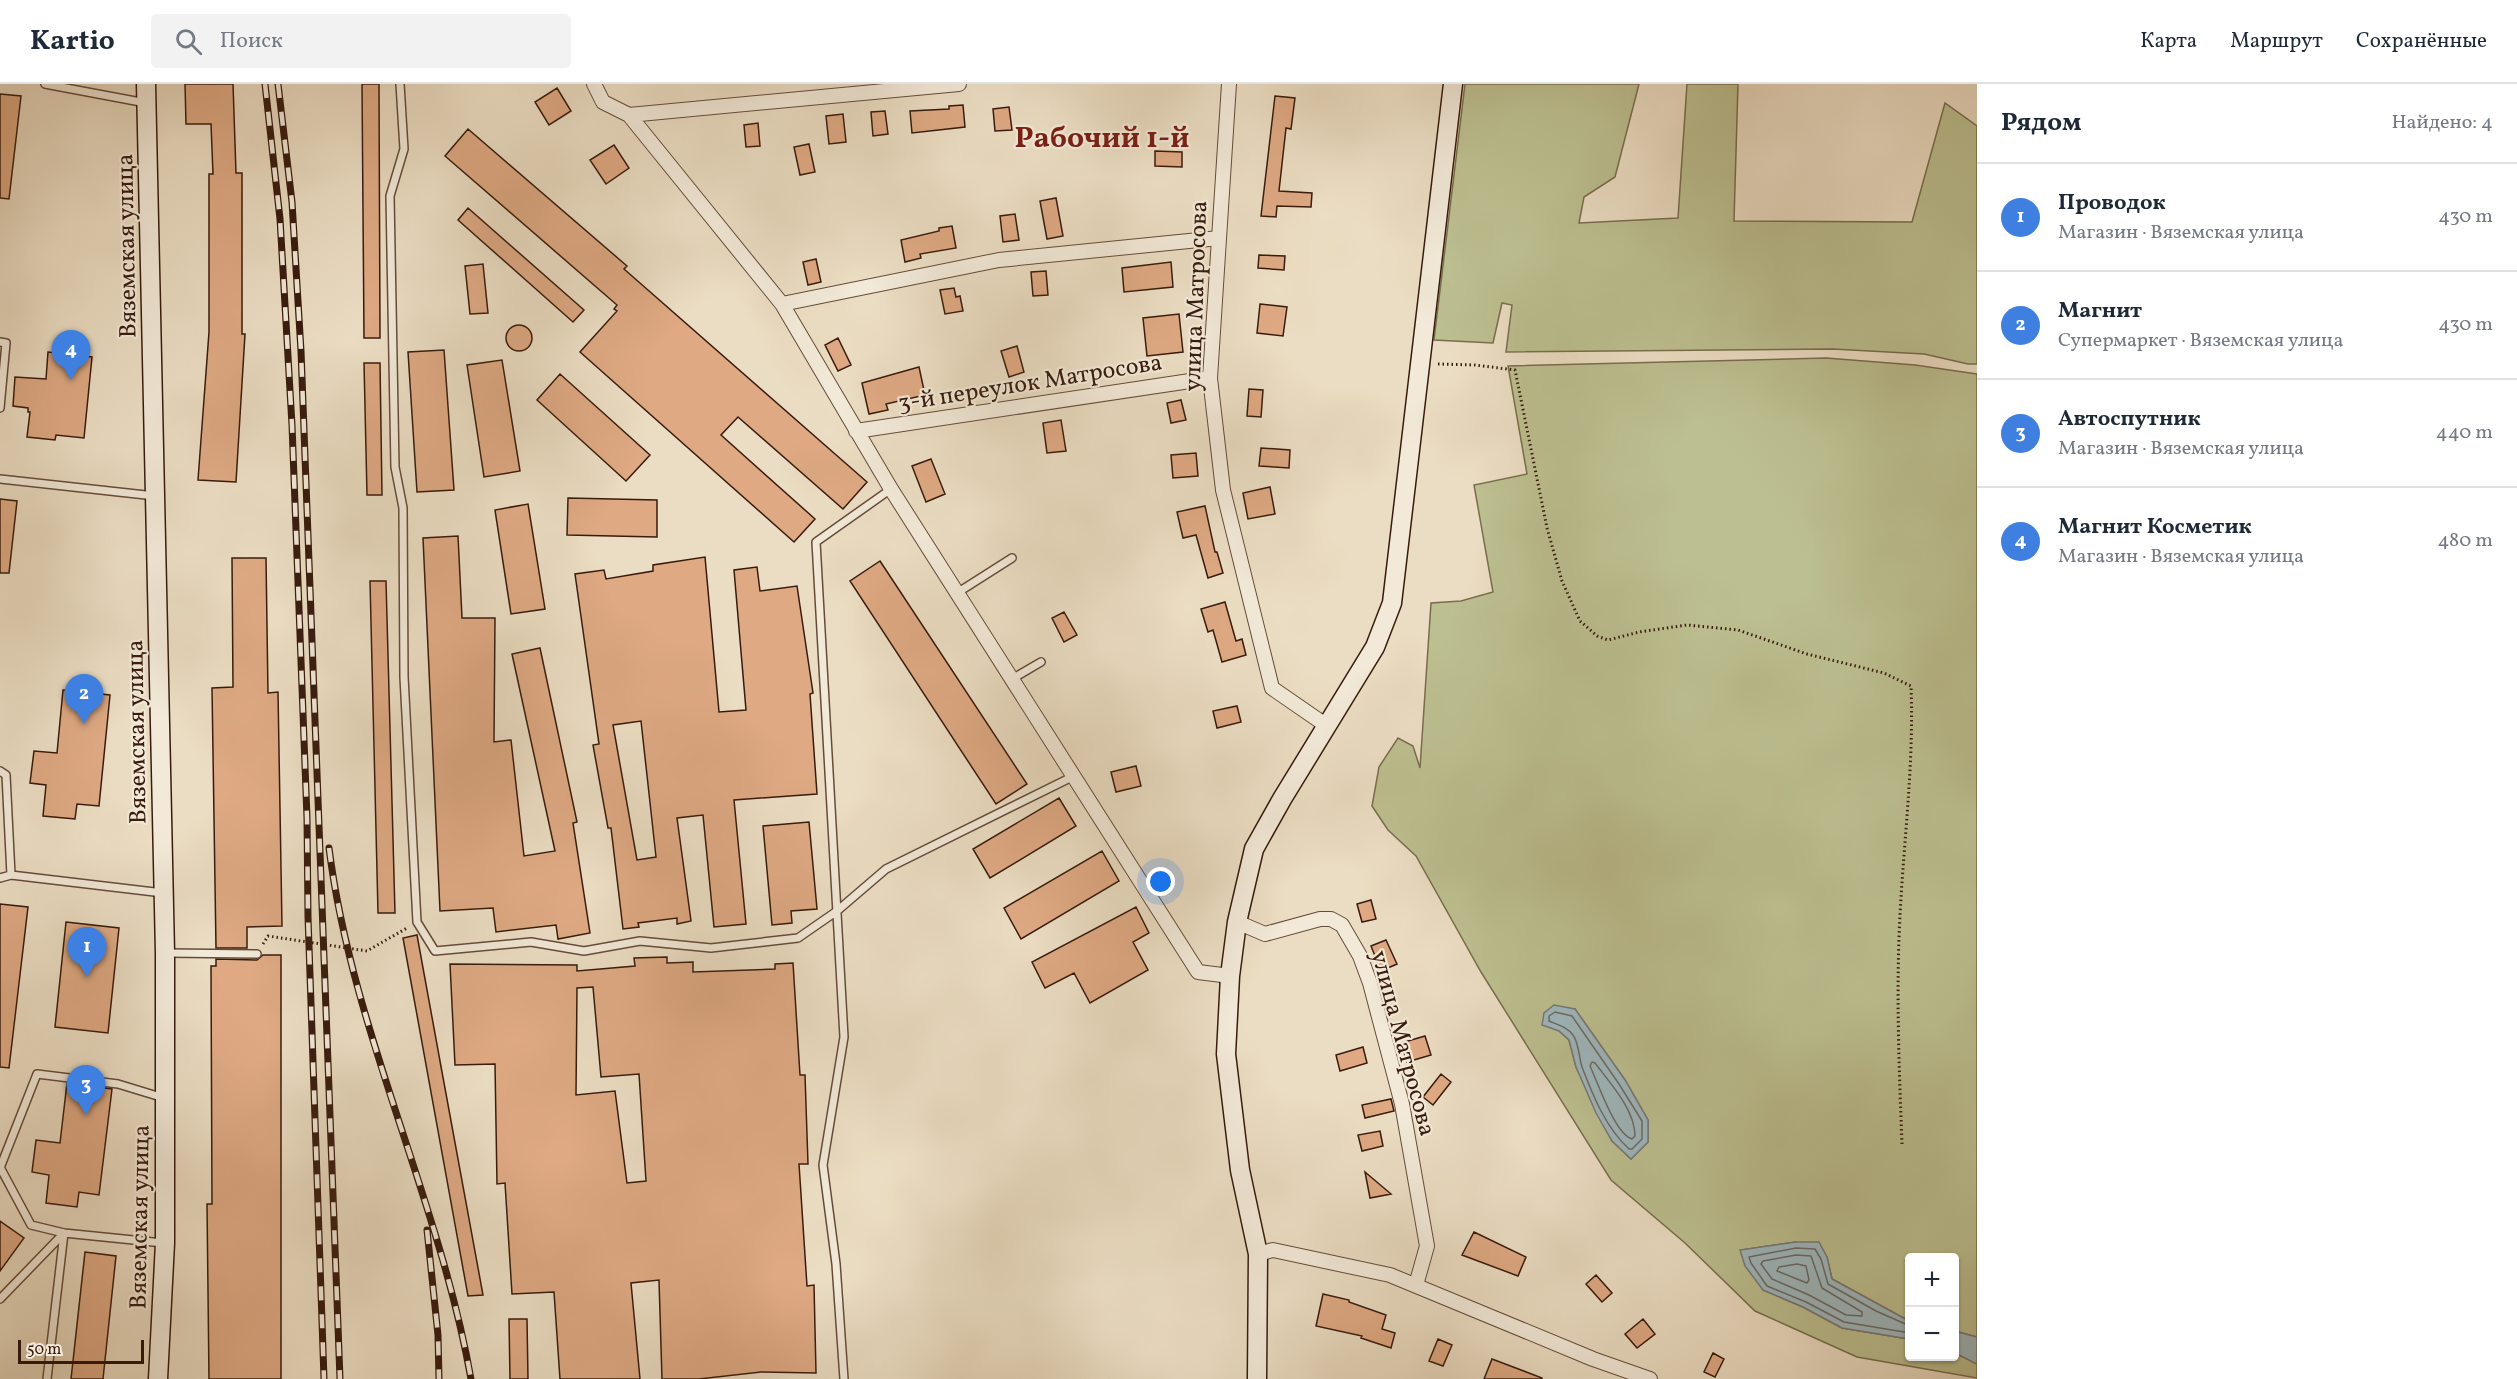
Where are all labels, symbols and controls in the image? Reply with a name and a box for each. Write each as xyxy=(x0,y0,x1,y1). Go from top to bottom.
search box xyxy=(151,14,571,68)
text: Kartio xyxy=(30,22,115,61)
icon: search xyxy=(172,25,205,58)
text: Поиск xyxy=(220,26,283,57)
text: Карта xyxy=(2140,27,2197,56)
text: Маршрут xyxy=(2230,27,2323,56)
text: Сохранённые xyxy=(2356,27,2487,56)
text: Рядом xyxy=(2001,105,2081,141)
text: Найдено: 4 xyxy=(2392,109,2493,137)
district label: Рабочий 1‑й xyxy=(1014,118,1190,160)
street label: Вяземская улица xyxy=(109,153,147,339)
text: Проводок xyxy=(2058,188,2166,219)
street label: улица Матросова xyxy=(1177,200,1217,392)
text: 1 xyxy=(2016,203,2025,231)
text: 430 m xyxy=(2438,203,2493,231)
text: Магазин · Вяземская улица xyxy=(2058,219,2304,247)
text: Магнит xyxy=(2058,296,2142,327)
text: 2 xyxy=(2015,311,2026,339)
text: 430 m xyxy=(2438,311,2493,339)
text: Супермаркет · Вяземская улица xyxy=(2058,327,2343,355)
pin: 4 xyxy=(52,330,90,380)
street label: 3-й переулок Матросова xyxy=(896,346,1165,422)
text: Автоспутник xyxy=(2058,404,2201,435)
text: 3 xyxy=(2015,419,2026,447)
text: 440 m xyxy=(2436,419,2493,447)
text: Магазин · Вяземская улица xyxy=(2058,435,2304,463)
text: Магнит Косметик xyxy=(2058,512,2252,543)
text: 4 xyxy=(2014,527,2027,555)
text: 480 m xyxy=(2438,527,2493,555)
text: Магазин · Вяземская улица xyxy=(2058,543,2304,571)
street label: Вяземская улица xyxy=(119,639,157,825)
pin: 2 xyxy=(64,674,104,724)
your location xyxy=(1146,867,1175,896)
pin: 1 xyxy=(68,928,106,977)
street label: улица Матросова xyxy=(1361,947,1443,1140)
pin: 3 xyxy=(66,1066,106,1115)
street label: Вяземская улица xyxy=(122,1124,160,1310)
map controls xyxy=(1905,1253,1959,1361)
button: + xyxy=(1905,1253,1959,1307)
button: − xyxy=(1905,1307,1959,1361)
scale bar xyxy=(18,1337,144,1364)
text: 50 m xyxy=(27,1339,61,1361)

